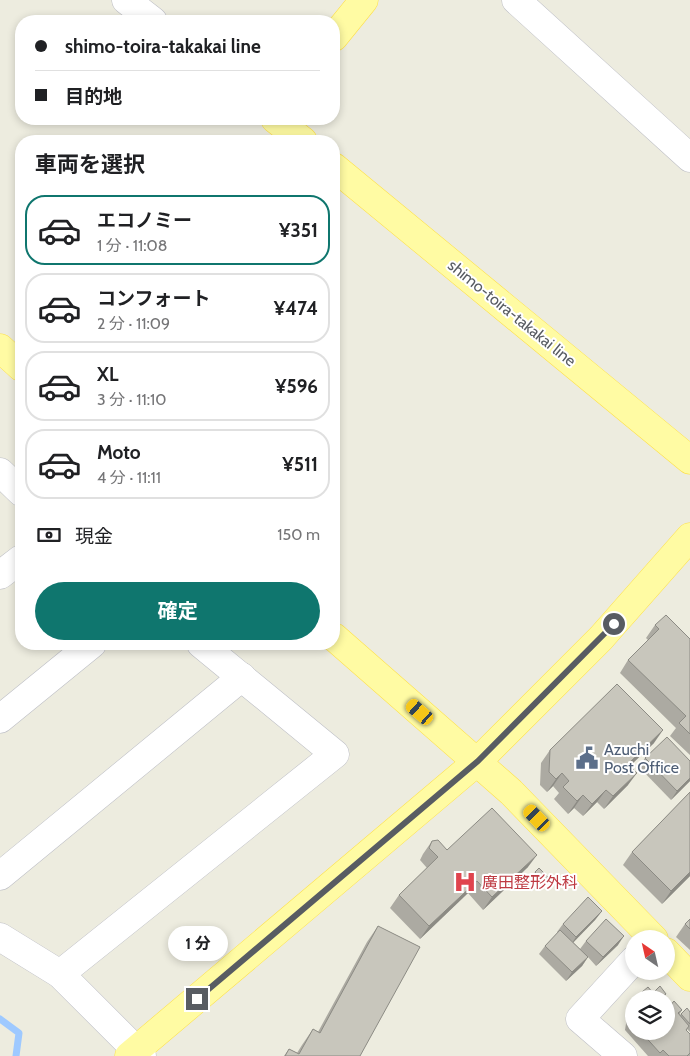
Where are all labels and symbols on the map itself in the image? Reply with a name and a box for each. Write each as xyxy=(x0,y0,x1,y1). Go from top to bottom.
street label: shimo-toira-takakai line xyxy=(444,256,580,370)
route start xyxy=(603,613,625,635)
car xyxy=(403,696,436,728)
place label: Azuchi Post Office xyxy=(604,740,679,777)
public building icon: Azuchi Post Office xyxy=(574,745,600,771)
car xyxy=(521,802,552,834)
hospital icon: 廣田整形外科 xyxy=(452,869,478,895)
place label: 廣田整形外科 xyxy=(482,873,578,892)
callout: 1 分 xyxy=(167,926,227,962)
north arrow xyxy=(625,930,675,980)
route end xyxy=(186,988,208,1010)

